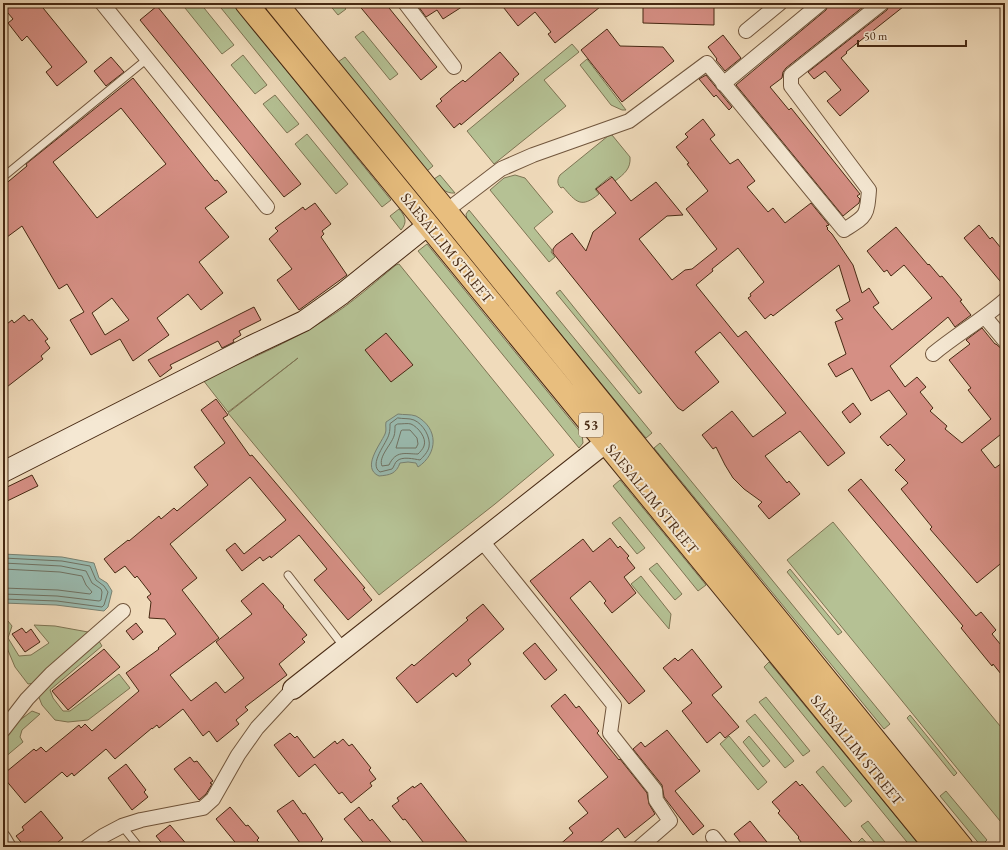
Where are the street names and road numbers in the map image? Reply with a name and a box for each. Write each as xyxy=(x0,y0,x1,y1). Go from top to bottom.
street label: SAESALLIM STREET xyxy=(397,188,498,308)
road number: 53 xyxy=(579,413,603,437)
street label: SAESALLIM STREET xyxy=(602,439,703,559)
street label: SAESALLIM STREET xyxy=(807,690,908,810)

